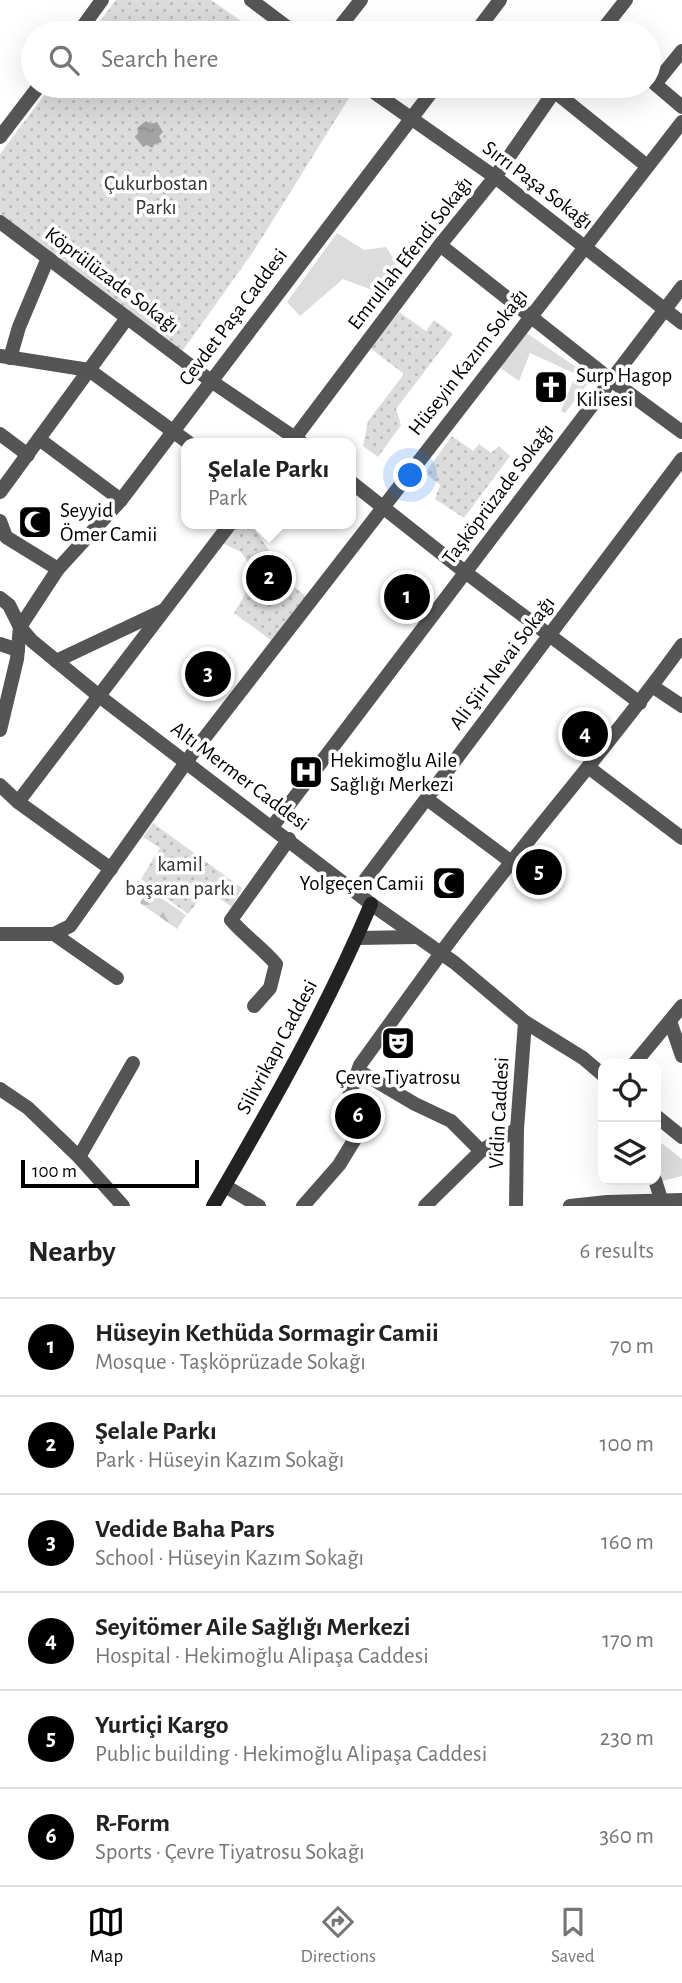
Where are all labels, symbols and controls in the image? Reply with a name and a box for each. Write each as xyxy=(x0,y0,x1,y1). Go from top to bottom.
search box xyxy=(21,21,661,98)
icon: search xyxy=(45,41,83,79)
text: Search here xyxy=(101,46,219,72)
street label: Sırrı Paşa Sokağı xyxy=(479,137,597,233)
street label: Emrullah Efendi Sokağı xyxy=(344,172,476,334)
park label: Çukurbostan Parkı xyxy=(104,173,208,218)
street label: Köprülüzade Sokağı xyxy=(41,223,183,337)
street label: Cevdet Paşa Caddesi xyxy=(175,245,291,389)
street label: Hüseyin Kazım Sokağı xyxy=(404,285,532,439)
place label: Surp Hagop Kilisesi xyxy=(576,365,672,410)
church icon: Surp Hagop Kilisesi xyxy=(532,368,570,406)
street label: Taşköprüzade Sokağı xyxy=(438,420,558,568)
popup xyxy=(181,438,356,529)
text: Şelale Parkı xyxy=(208,456,329,482)
your location xyxy=(393,458,427,492)
text: Park xyxy=(208,487,247,510)
place label: Seyyid Ömer Camii xyxy=(60,500,157,545)
mosque icon: Seyyid Ömer Camii xyxy=(16,503,54,541)
pin: 2 xyxy=(246,552,292,604)
pin: 1 xyxy=(384,571,430,623)
street label: Ali Şiir Nevai Sokağı xyxy=(445,593,559,733)
pin: 3 xyxy=(185,648,231,700)
pin: 4 xyxy=(562,708,608,760)
street label: Altı Mermer Caddesi xyxy=(167,717,313,835)
place label: Hekimoğlu Aile Sağlığı Merkezi xyxy=(330,750,457,795)
hospital icon: Hekimoğlu Aile Sağlığı Merkezi xyxy=(287,753,325,791)
pin: 5 xyxy=(516,846,562,898)
park label: kamil başaran parkı xyxy=(125,854,235,899)
mosque icon: Yolgeçen Camii xyxy=(430,864,468,902)
place label: Yolgeçen Camii xyxy=(299,873,424,894)
street label: Silivrikapı Caddesi xyxy=(233,976,321,1118)
theatre icon: Çevre Tiyatrosu xyxy=(379,1024,417,1062)
street label: Vidin Caddesi xyxy=(486,1056,512,1170)
map controls xyxy=(598,1059,661,1185)
button: locate xyxy=(598,1059,661,1122)
place label: Çevre Tiyatrosu xyxy=(336,1067,461,1088)
pin: 6 xyxy=(335,1090,381,1142)
button: layers xyxy=(598,1122,661,1185)
scale bar xyxy=(21,1157,200,1189)
text: 100 m xyxy=(32,1162,77,1181)
text: Nearby xyxy=(28,1237,116,1267)
text: 6 results xyxy=(580,1240,654,1263)
text: Hüseyin Kethüda Sormagir Camii xyxy=(95,1320,439,1346)
text: 1 xyxy=(47,1335,55,1358)
text: 70 m xyxy=(610,1335,654,1358)
text: Mosque · Taşköprüzade Sokağı xyxy=(95,1351,366,1374)
text: Şelale Parkı xyxy=(95,1418,217,1444)
text: 2 xyxy=(46,1433,56,1456)
text: 100 m xyxy=(600,1433,654,1456)
text: Park · Hüseyin Kazım Sokağı xyxy=(95,1449,344,1472)
text: Vedide Baha Pars xyxy=(95,1516,275,1542)
text: 3 xyxy=(46,1531,56,1554)
text: 160 m xyxy=(601,1531,654,1554)
text: School · Hüseyin Kazım Sokağı xyxy=(95,1547,364,1570)
text: Seyitömer Aile Sağlığı Merkezi xyxy=(95,1614,410,1640)
text: 4 xyxy=(45,1629,57,1652)
text: 170 m xyxy=(602,1629,654,1652)
text: Hospital · Hekimoğlu Alipaşa Caddesi xyxy=(95,1645,429,1668)
text: Yurtiçi Kargo xyxy=(95,1712,229,1738)
text: 5 xyxy=(46,1727,56,1750)
text: 230 m xyxy=(600,1727,654,1750)
text: Public building · Hekimoğlu Alipaşa Caddesi xyxy=(95,1743,487,1766)
text: R-Form xyxy=(95,1810,170,1836)
text: 6 xyxy=(45,1825,57,1848)
text: 360 m xyxy=(599,1825,654,1848)
text: Sports · Çevre Tiyatrosu Sokağı xyxy=(95,1841,364,1864)
tab: Map xyxy=(87,1903,125,1968)
tab: Directions xyxy=(300,1903,376,1968)
tab: Saved xyxy=(551,1903,595,1968)

